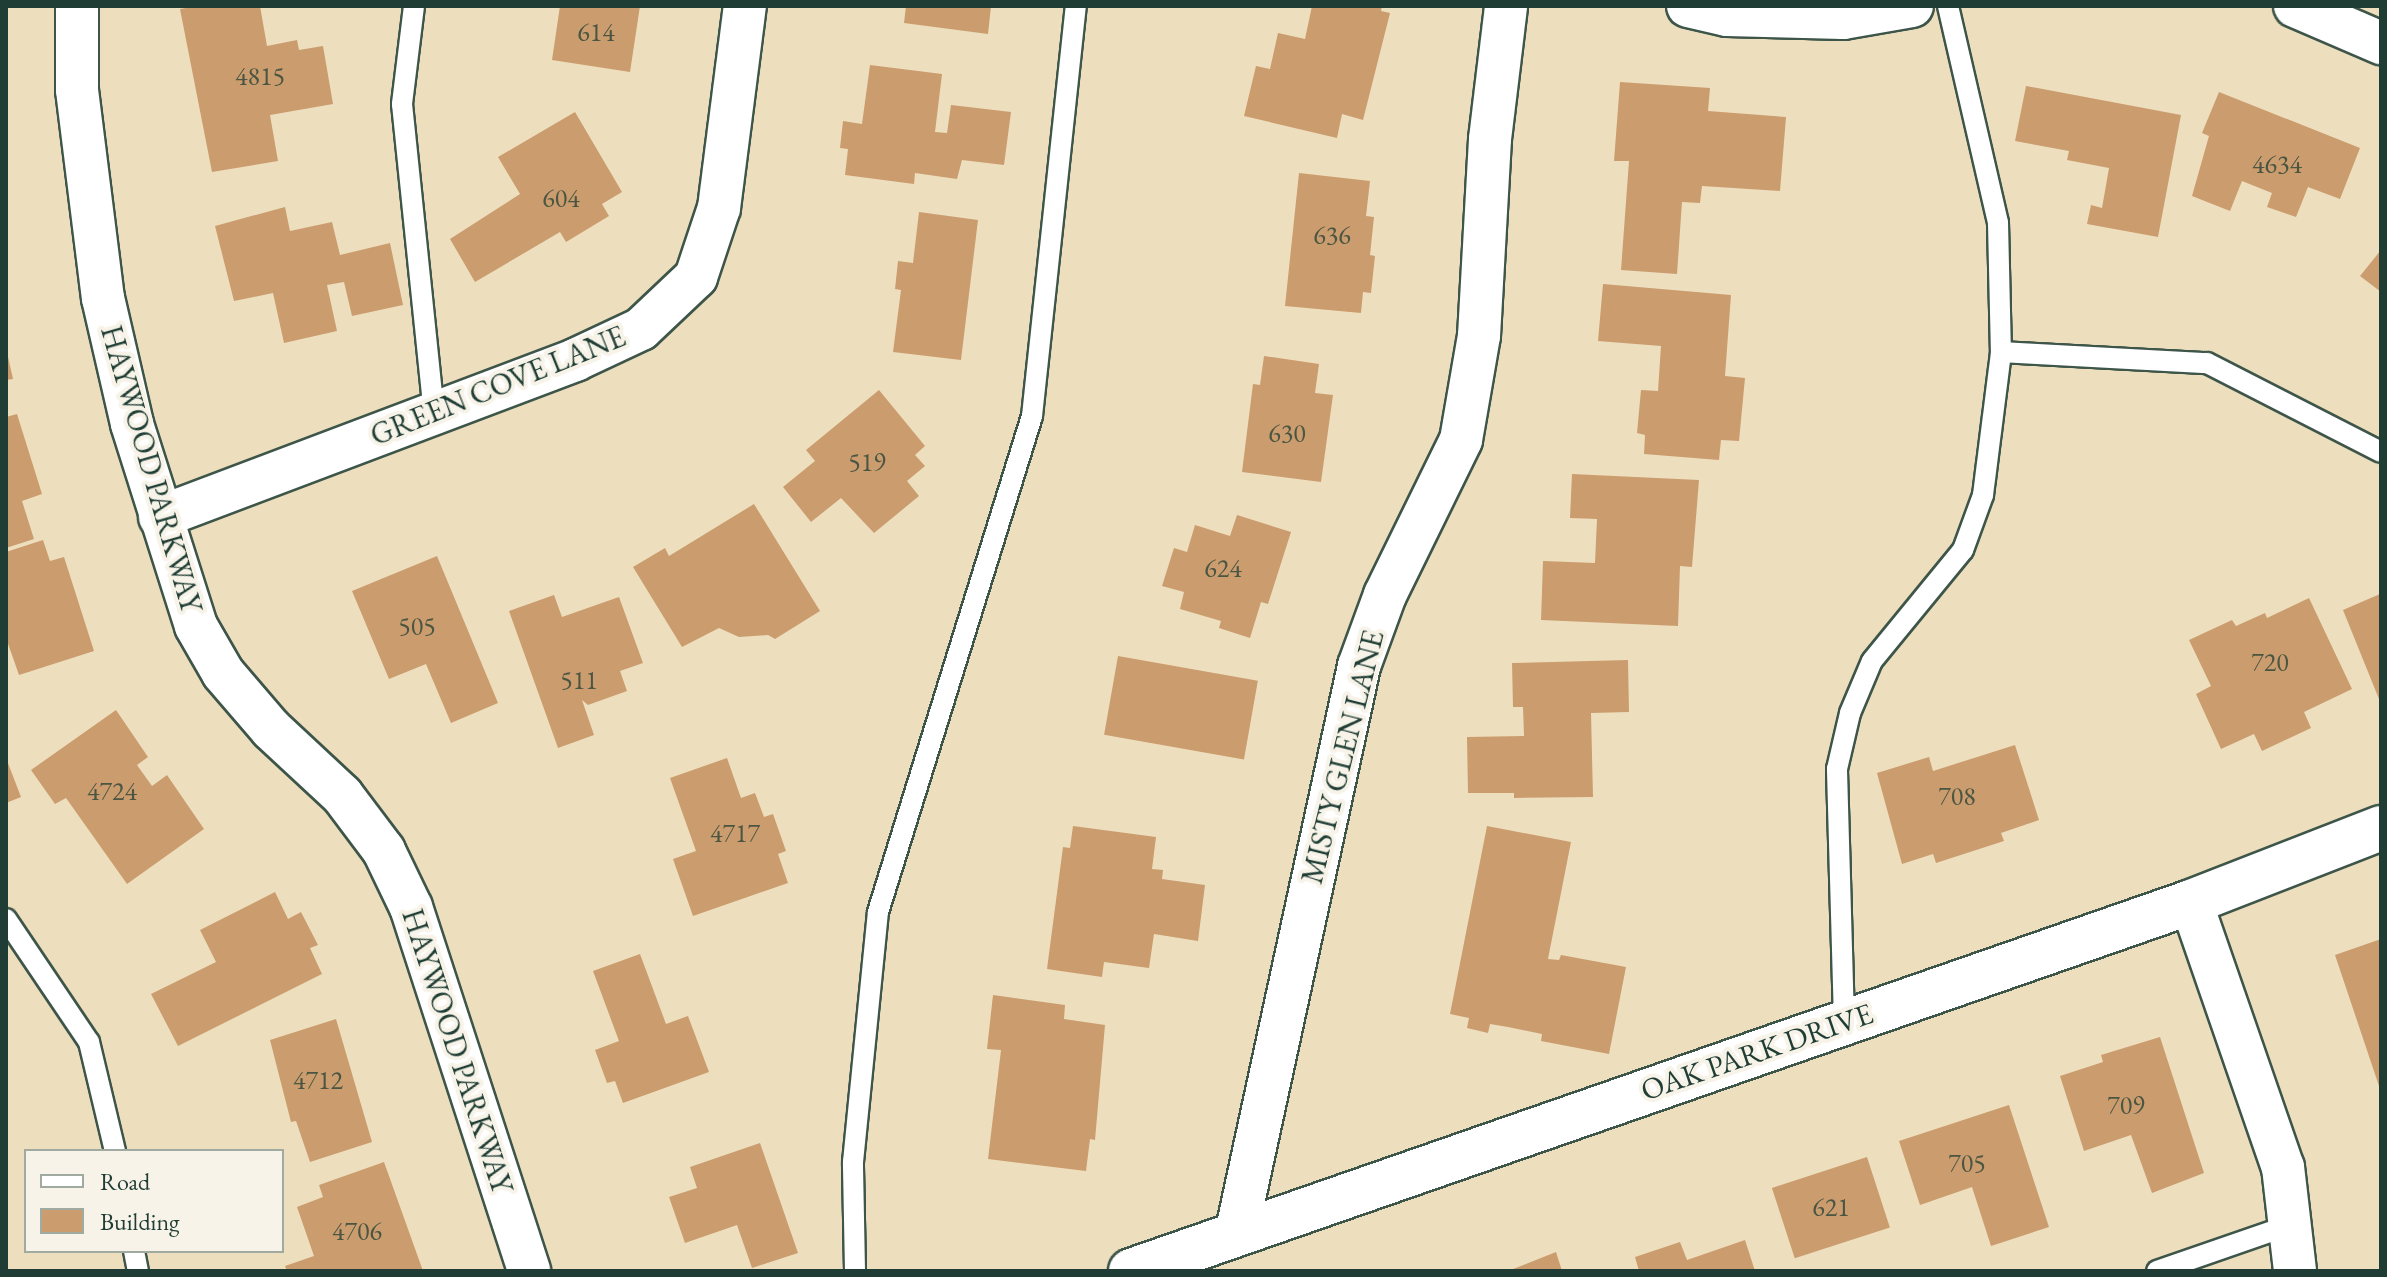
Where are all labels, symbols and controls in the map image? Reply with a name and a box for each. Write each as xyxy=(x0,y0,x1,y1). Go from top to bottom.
house number: 614 xyxy=(577,17,615,49)
house number: 4815 xyxy=(235,61,285,93)
house number: 4634 xyxy=(2252,149,2302,181)
house number: 604 xyxy=(542,183,580,215)
house number: 636 xyxy=(1313,220,1351,252)
street label: GREEN COVE LANE xyxy=(365,318,631,454)
street label: HAYWOOD PARKWAY xyxy=(93,321,209,617)
house number: 630 xyxy=(1268,418,1306,450)
house number: 519 xyxy=(848,447,886,479)
house number: 624 xyxy=(1204,553,1242,585)
house number: 505 xyxy=(398,611,436,643)
street label: MISTY GLEN LANE xyxy=(1294,627,1392,887)
house number: 720 xyxy=(2251,647,2289,679)
house number: 511 xyxy=(560,665,598,697)
house number: 4724 xyxy=(87,776,137,808)
house number: 708 xyxy=(1938,781,1976,813)
house number: 4717 xyxy=(710,818,760,850)
street label: HAYWOOD PARKWAY xyxy=(394,904,520,1198)
street label: OAK PARK DRIVE xyxy=(1636,995,1878,1109)
house number: 4712 xyxy=(293,1065,343,1097)
house number: 709 xyxy=(2107,1090,2145,1122)
house number: 705 xyxy=(1948,1148,1986,1180)
legend xyxy=(24,1149,284,1253)
text: Road xyxy=(100,1166,150,1197)
house number: 621 xyxy=(1812,1192,1850,1224)
text: Building xyxy=(100,1206,180,1237)
house number: 4706 xyxy=(332,1216,382,1248)

